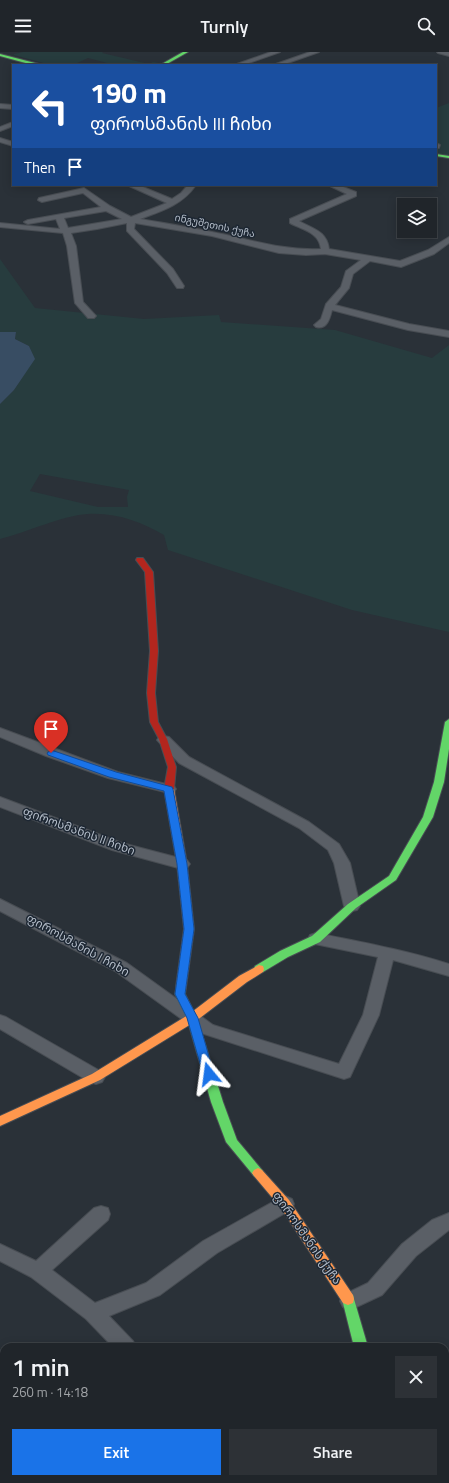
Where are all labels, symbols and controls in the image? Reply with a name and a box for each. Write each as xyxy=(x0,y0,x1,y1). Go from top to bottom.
text: Turnly xyxy=(201,13,248,40)
icon: menu xyxy=(12,15,34,37)
icon: search xyxy=(415,15,437,37)
text: 190 m xyxy=(90,71,167,114)
icon: left xyxy=(24,80,76,132)
text: ფიროსმანის III ჩიხი xyxy=(90,110,272,137)
text: Then xyxy=(24,156,56,179)
icon: arrive xyxy=(64,156,86,178)
map controls xyxy=(397,198,437,238)
button: layers xyxy=(397,198,437,238)
street label: ინგუშეთის ქუჩა xyxy=(173,210,256,241)
pin xyxy=(34,712,68,753)
icon: arrive xyxy=(40,718,62,740)
street label: ფიროსმანის II ჩიხი xyxy=(20,801,138,860)
street label: ფიროსმანის I ჩიხი xyxy=(23,908,133,981)
position arrow xyxy=(188,1053,230,1095)
street label: ფიროსმანის ქუჩა xyxy=(268,1187,347,1288)
text: 1 min xyxy=(12,1349,70,1385)
button: close xyxy=(395,1356,437,1398)
text: 260 m · 14:18 xyxy=(12,1382,88,1402)
button: Exit xyxy=(12,1429,221,1475)
button: Share xyxy=(229,1429,437,1475)

